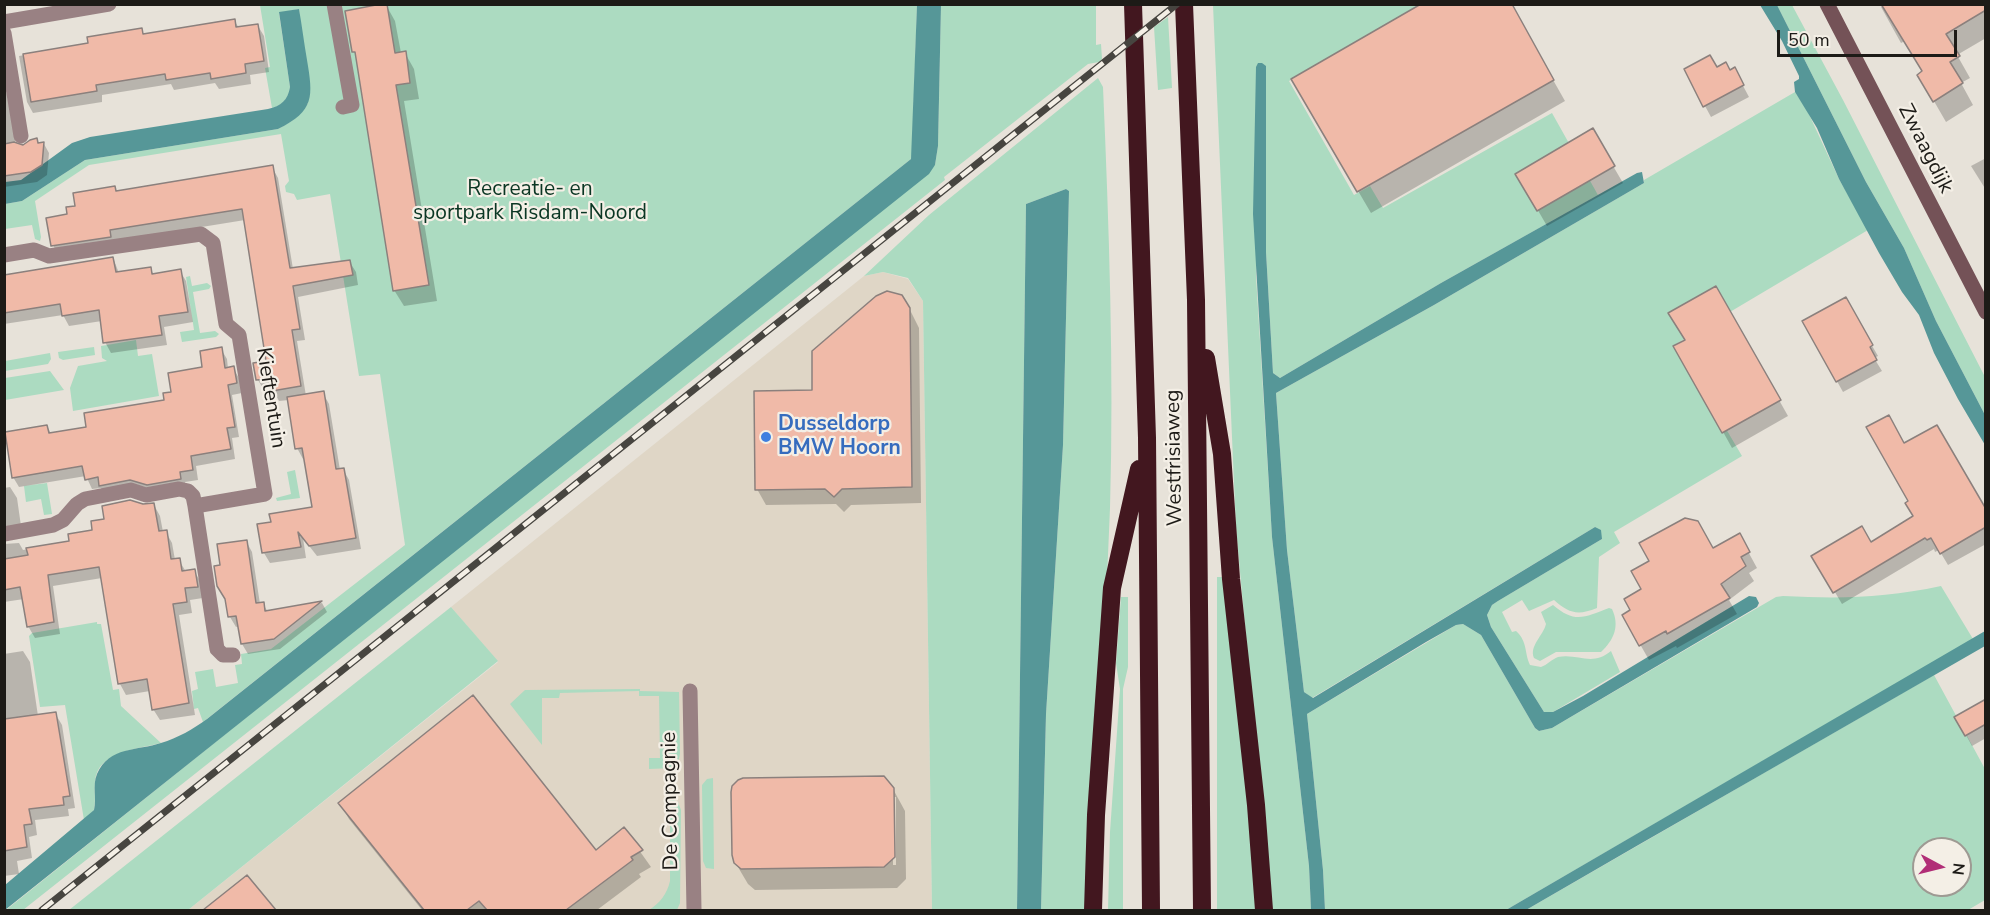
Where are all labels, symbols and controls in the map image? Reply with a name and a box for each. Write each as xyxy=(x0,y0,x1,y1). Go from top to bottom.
scale bar xyxy=(1780,18,1960,56)
text: 50 m xyxy=(1788,28,1830,52)
street label: Zwaagdijk xyxy=(1892,100,1958,198)
park label: Recreatie- en sportpark Risdam-Noord xyxy=(413,177,647,227)
street label: Kieftentuin xyxy=(250,346,290,450)
street label: Westfrisiaweg xyxy=(1161,389,1189,527)
place label: Dusseldorp BMW Hoorn xyxy=(778,412,901,462)
marker: Dusseldorp BMW Hoorn xyxy=(759,430,773,444)
street label: De Compagnie xyxy=(657,731,685,871)
north arrow xyxy=(1912,837,1972,897)
text: N xyxy=(1946,862,1970,876)

